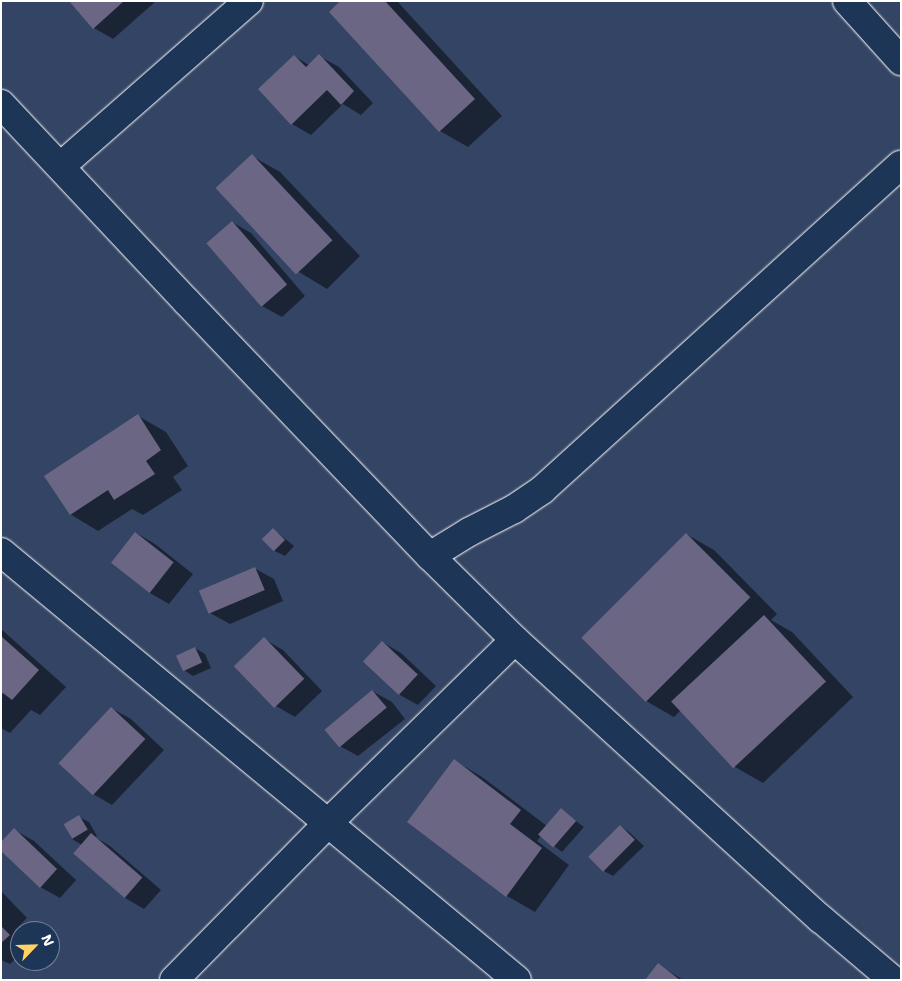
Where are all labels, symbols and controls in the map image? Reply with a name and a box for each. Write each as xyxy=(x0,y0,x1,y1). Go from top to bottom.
north arrow xyxy=(10,921,60,971)
text: N xyxy=(37,932,58,949)

